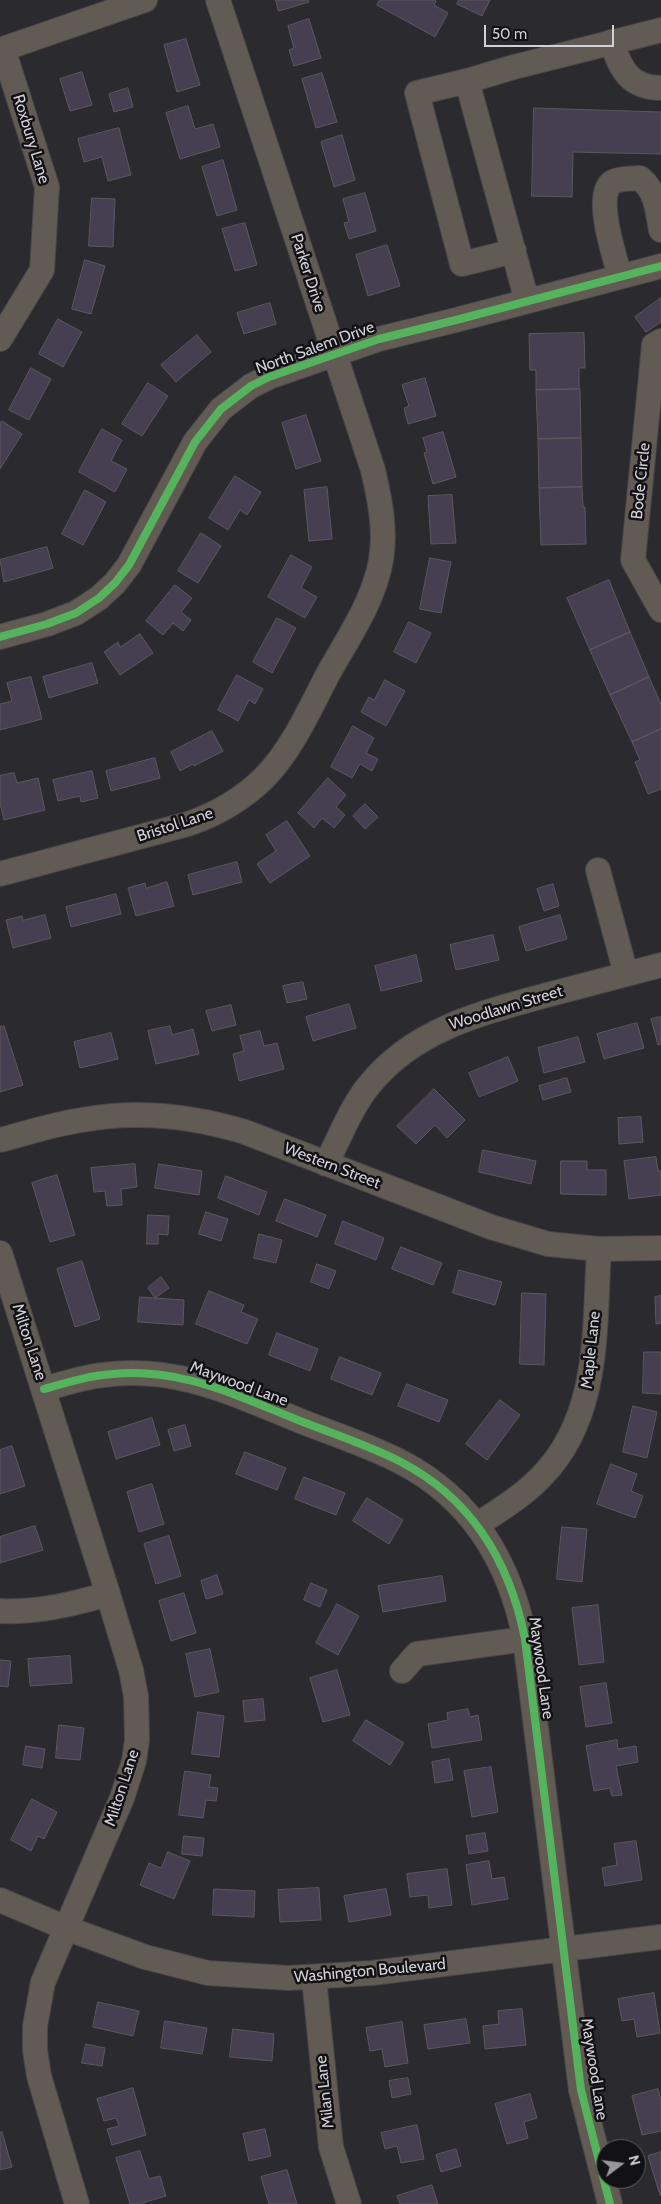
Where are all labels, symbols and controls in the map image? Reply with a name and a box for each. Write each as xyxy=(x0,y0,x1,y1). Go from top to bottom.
scale bar xyxy=(486,15,616,47)
text: 50 m xyxy=(492,25,527,43)
street label: Roxbury Lane xyxy=(8,92,54,186)
street label: Parker Drive xyxy=(286,231,330,315)
street label: North Salem Drive xyxy=(253,318,377,378)
street label: Bode Circle xyxy=(627,442,655,520)
street label: Bristol Lane xyxy=(135,804,215,846)
street label: Woodlawn Street xyxy=(447,982,565,1034)
street label: Western Street xyxy=(281,1139,383,1193)
street label: Milton Lane xyxy=(8,1301,50,1383)
street label: Maple Lane xyxy=(577,1310,605,1390)
street label: Maywood Lane xyxy=(187,1357,291,1411)
street label: Maywood Lane xyxy=(524,1616,558,1720)
street label: Milton Lane xyxy=(101,1747,143,1829)
street label: Washington Boulevard xyxy=(293,1955,447,1987)
street label: Maywood Lane xyxy=(576,2017,612,2121)
street label: Milan Lane xyxy=(312,2055,338,2129)
north arrow xyxy=(596,2139,646,2189)
text: N xyxy=(625,2153,644,2167)

